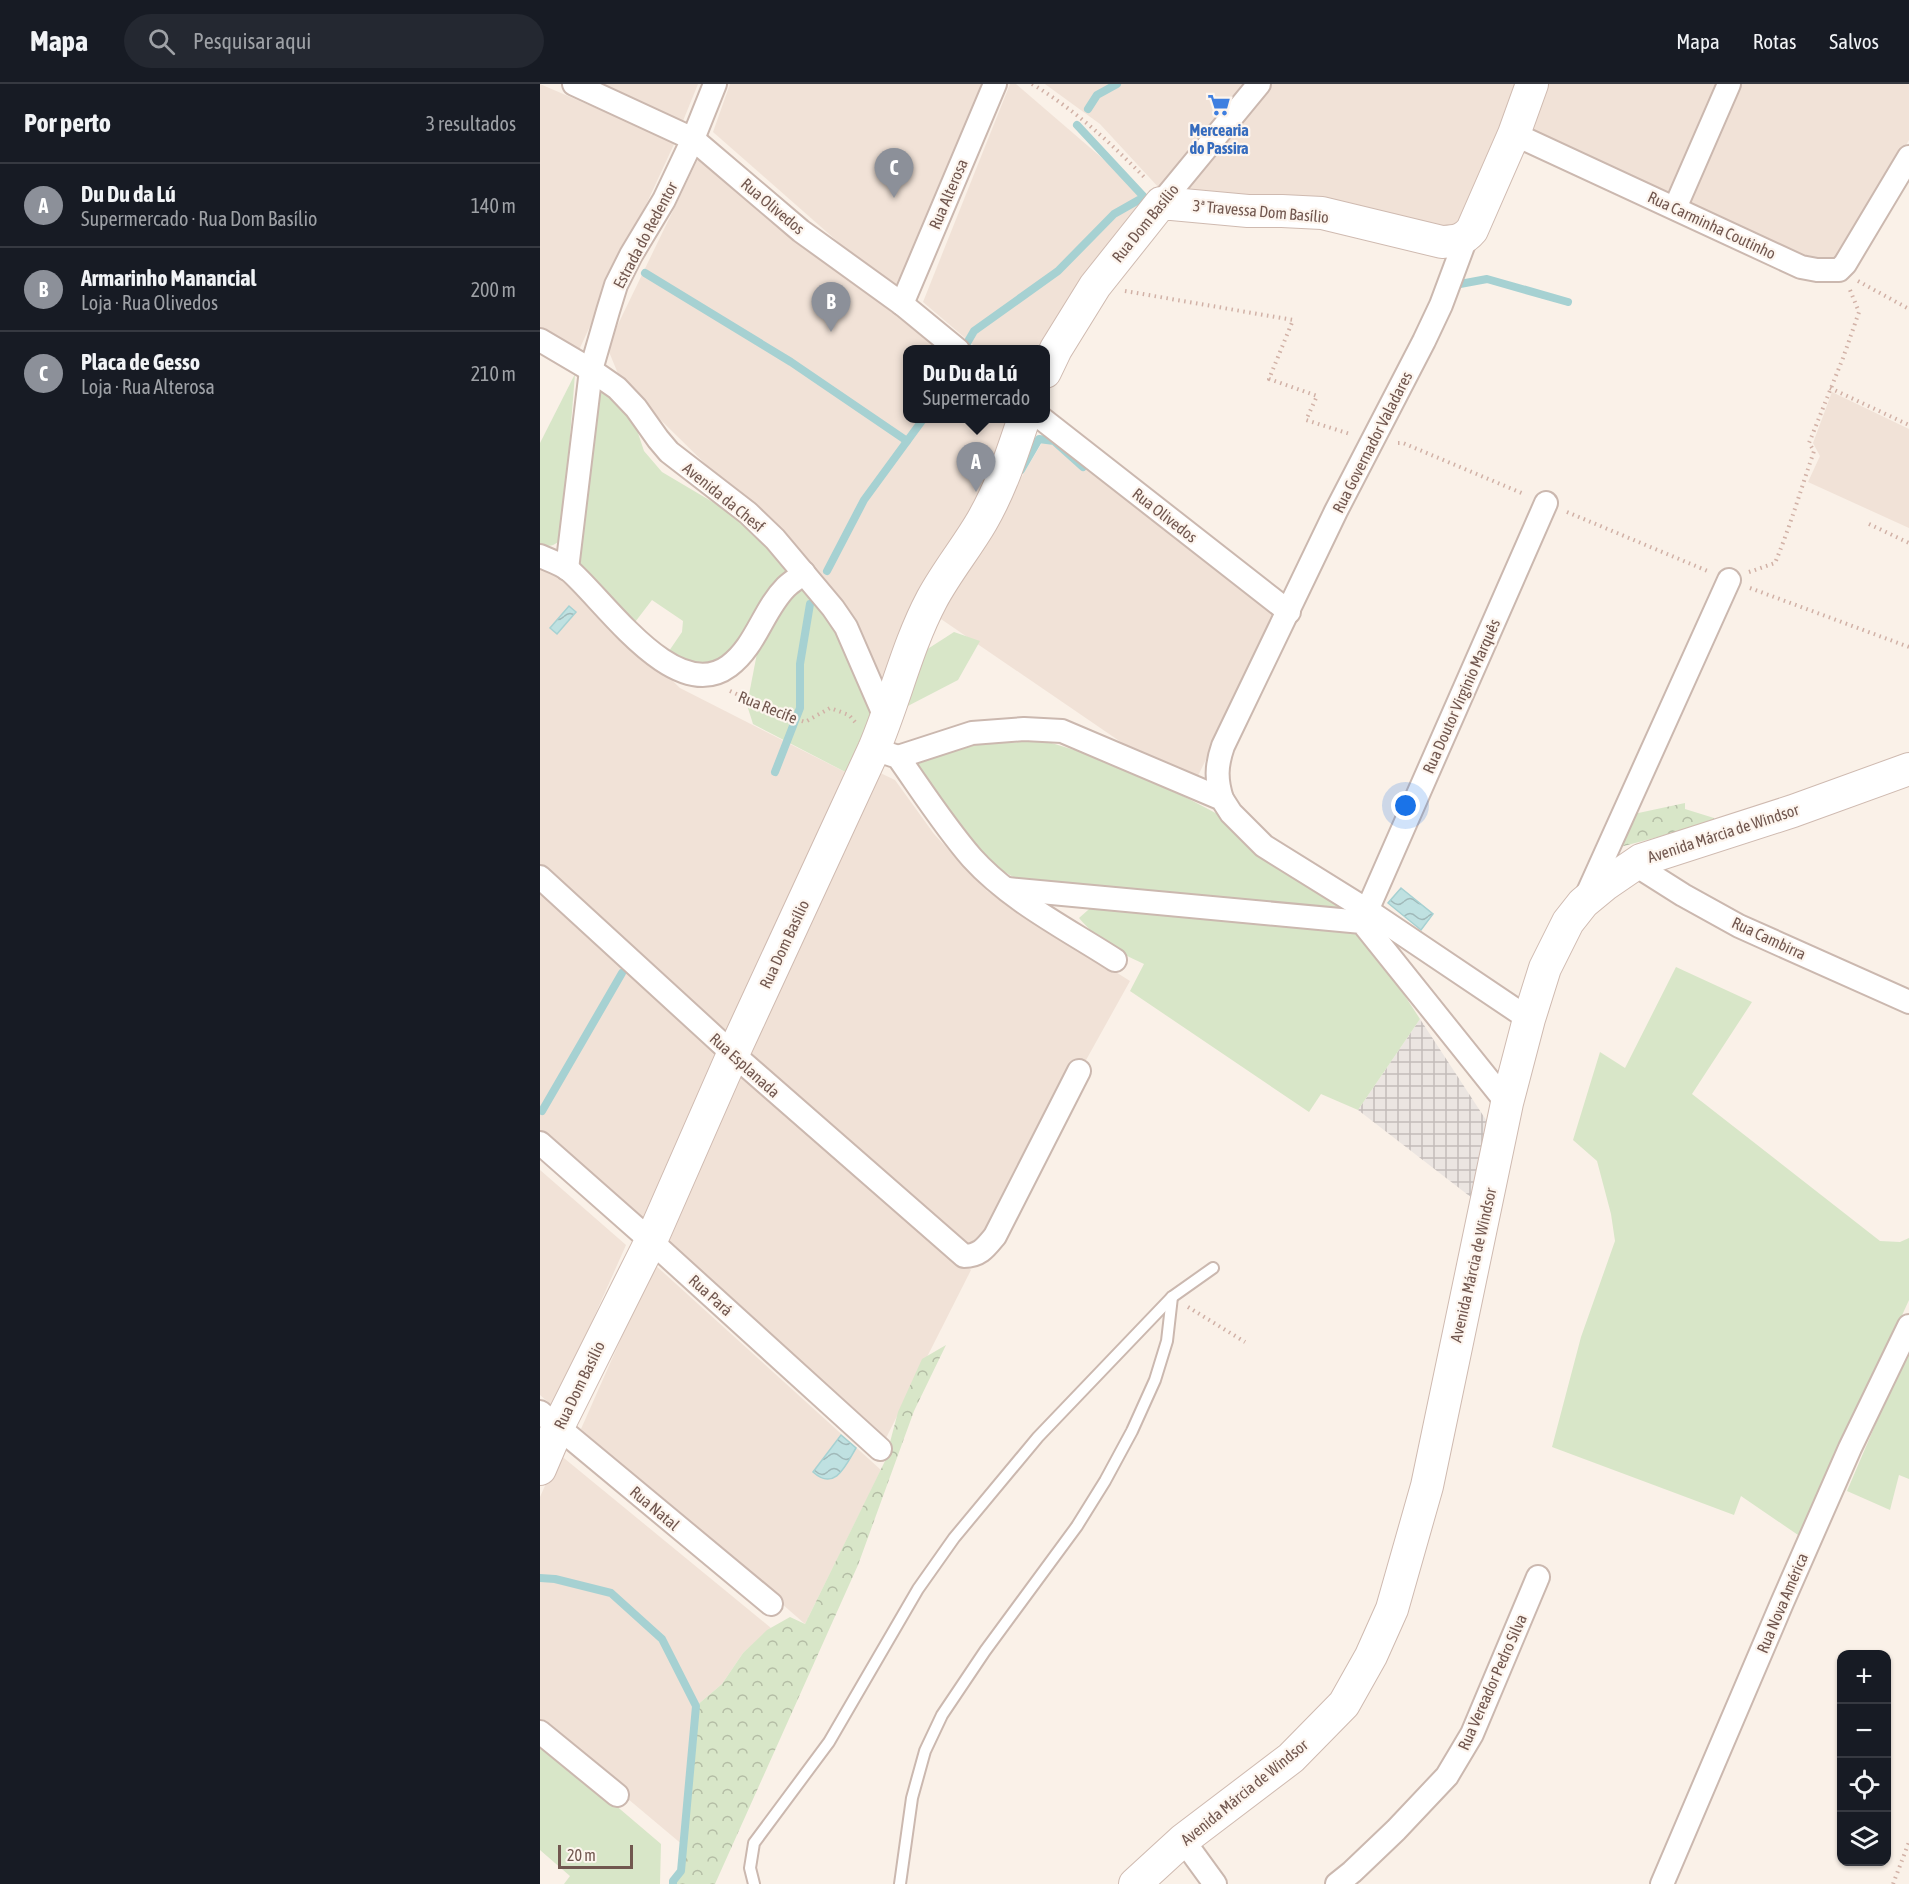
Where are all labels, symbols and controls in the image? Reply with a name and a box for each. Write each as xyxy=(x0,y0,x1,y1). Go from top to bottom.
search box xyxy=(124,14,544,68)
text: Mapa xyxy=(30,25,88,57)
icon: search xyxy=(145,25,178,58)
text: Pesquisar aqui xyxy=(193,28,311,54)
text: Mapa xyxy=(1676,29,1720,53)
text: Rotas xyxy=(1753,29,1796,53)
text: Salvos xyxy=(1829,29,1879,53)
supermarket icon: Mercearia do Passira xyxy=(1206,92,1232,118)
text: Por perto xyxy=(24,108,111,138)
text: 3 resultados xyxy=(426,112,516,135)
place label: Mercearia do Passira xyxy=(1189,121,1249,157)
pin: C xyxy=(874,148,914,198)
street label: Rua Alterosa xyxy=(925,156,971,232)
street label: Rua Olivedos xyxy=(738,174,809,238)
street label: Estrada do Redentor xyxy=(609,178,681,291)
street label: Rua Dom Basílio xyxy=(1108,180,1182,266)
text: Du Du da Lú xyxy=(81,181,176,207)
street label: Rua Carminha Coutinho xyxy=(1645,188,1779,262)
text: A xyxy=(39,194,48,217)
text: 140 m xyxy=(471,194,516,217)
street label: 3ª Travessa Dom Basílio xyxy=(1192,196,1330,226)
text: Supermercado · Rua Dom Basílio xyxy=(81,207,317,230)
text: Armarinho Manancial xyxy=(81,265,256,291)
text: B xyxy=(39,278,48,301)
text: 200 m xyxy=(471,278,516,301)
pin: B xyxy=(812,282,850,332)
text: Loja · Rua Olivedos xyxy=(81,291,218,314)
popup xyxy=(903,345,1050,423)
text: Placa de Gesso xyxy=(81,349,200,375)
text: Du Du da Lú xyxy=(923,360,1017,386)
text: C xyxy=(39,362,48,385)
text: 210 m xyxy=(471,362,516,385)
street label: Rua Governador Valadares xyxy=(1329,368,1416,516)
text: Loja · Rua Alterosa xyxy=(81,375,215,398)
text: Supermercado xyxy=(923,386,1030,409)
pin: A xyxy=(956,442,996,492)
street label: Avenida da Chesf xyxy=(680,459,769,536)
street label: Rua Olivedos xyxy=(1129,484,1201,546)
street label: Rua Doutor Virginio Marquês xyxy=(1419,616,1504,776)
street label: Rua Recife xyxy=(736,687,800,727)
your location xyxy=(1391,791,1420,820)
street label: Avenida Márcia de Windsor xyxy=(1645,800,1801,866)
street label: Rua Dom Basílio xyxy=(756,897,812,991)
street label: Rua Cambirra xyxy=(1729,913,1809,963)
street label: Rua Esplanada xyxy=(706,1029,783,1102)
street label: Avenida Márcia de Windsor xyxy=(1446,1186,1500,1344)
street label: Rua Pará xyxy=(686,1271,736,1319)
street label: Rua Dom Basílio xyxy=(550,1338,608,1432)
street label: Rua Natal xyxy=(627,1482,684,1534)
street label: Rua Nova América xyxy=(1753,1550,1811,1656)
street label: Rua Vereador Pedro Silva xyxy=(1454,1611,1530,1753)
map controls xyxy=(1837,1650,1891,1866)
button: + xyxy=(1837,1650,1891,1704)
button: − xyxy=(1837,1704,1891,1758)
street label: Avenida Márcia de Windsor xyxy=(1177,1735,1311,1849)
button: locate xyxy=(1837,1758,1891,1812)
button: layers xyxy=(1837,1812,1891,1866)
scale bar xyxy=(558,1842,633,1870)
text: 20 m xyxy=(567,1846,596,1864)

